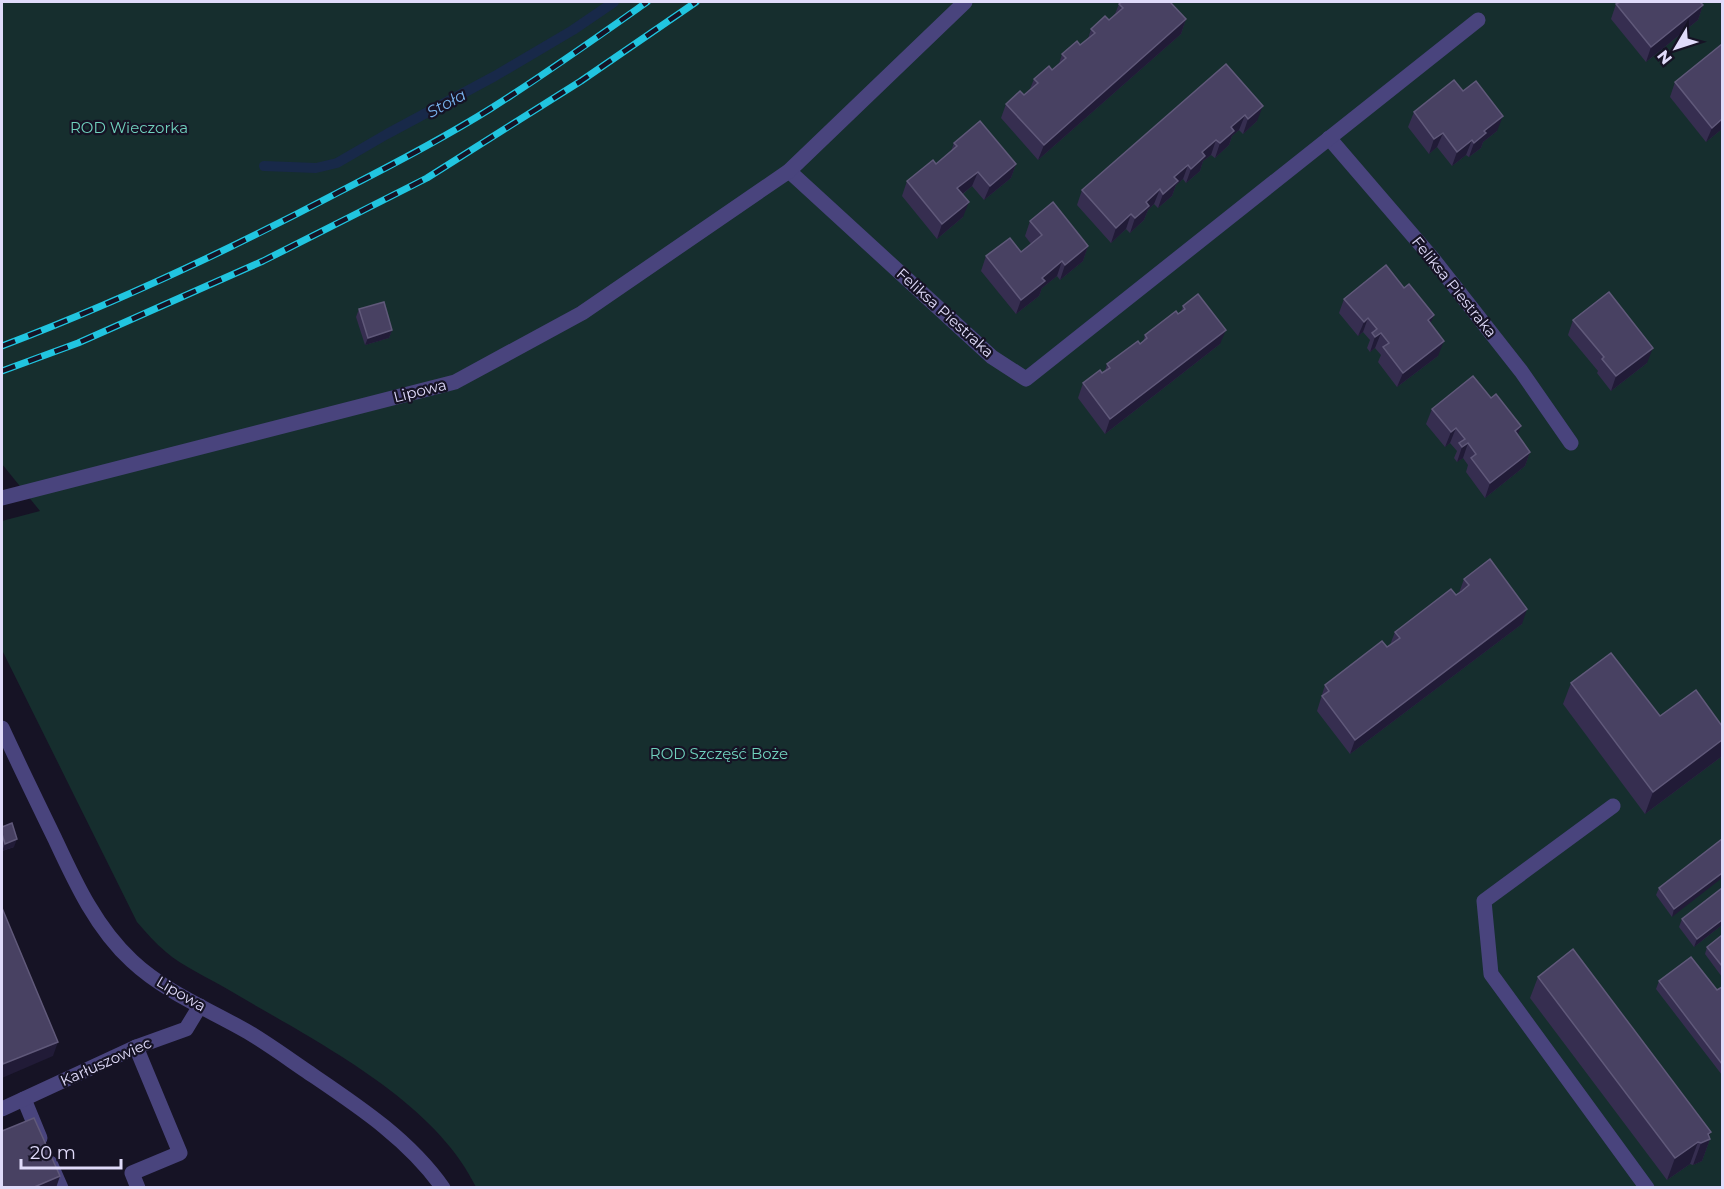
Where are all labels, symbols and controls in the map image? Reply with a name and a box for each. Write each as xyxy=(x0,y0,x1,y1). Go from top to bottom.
north arrow xyxy=(1646,18,1706,78)
text: N xyxy=(1653,46,1676,68)
water label: Stoła xyxy=(423,85,469,122)
park label: ROD Wieczorka xyxy=(70,118,188,137)
street label: Feliksa Piestraka xyxy=(1408,232,1501,341)
street label: Feliksa Piestraka xyxy=(893,264,998,361)
street label: Lipowa xyxy=(391,375,448,406)
park label: ROD Szczęść Boże xyxy=(650,744,788,763)
street label: Lipowa xyxy=(153,972,209,1015)
street label: Karłuszowiec xyxy=(57,1033,154,1090)
scale bar xyxy=(21,1132,122,1170)
text: 20 m xyxy=(30,1142,76,1164)

